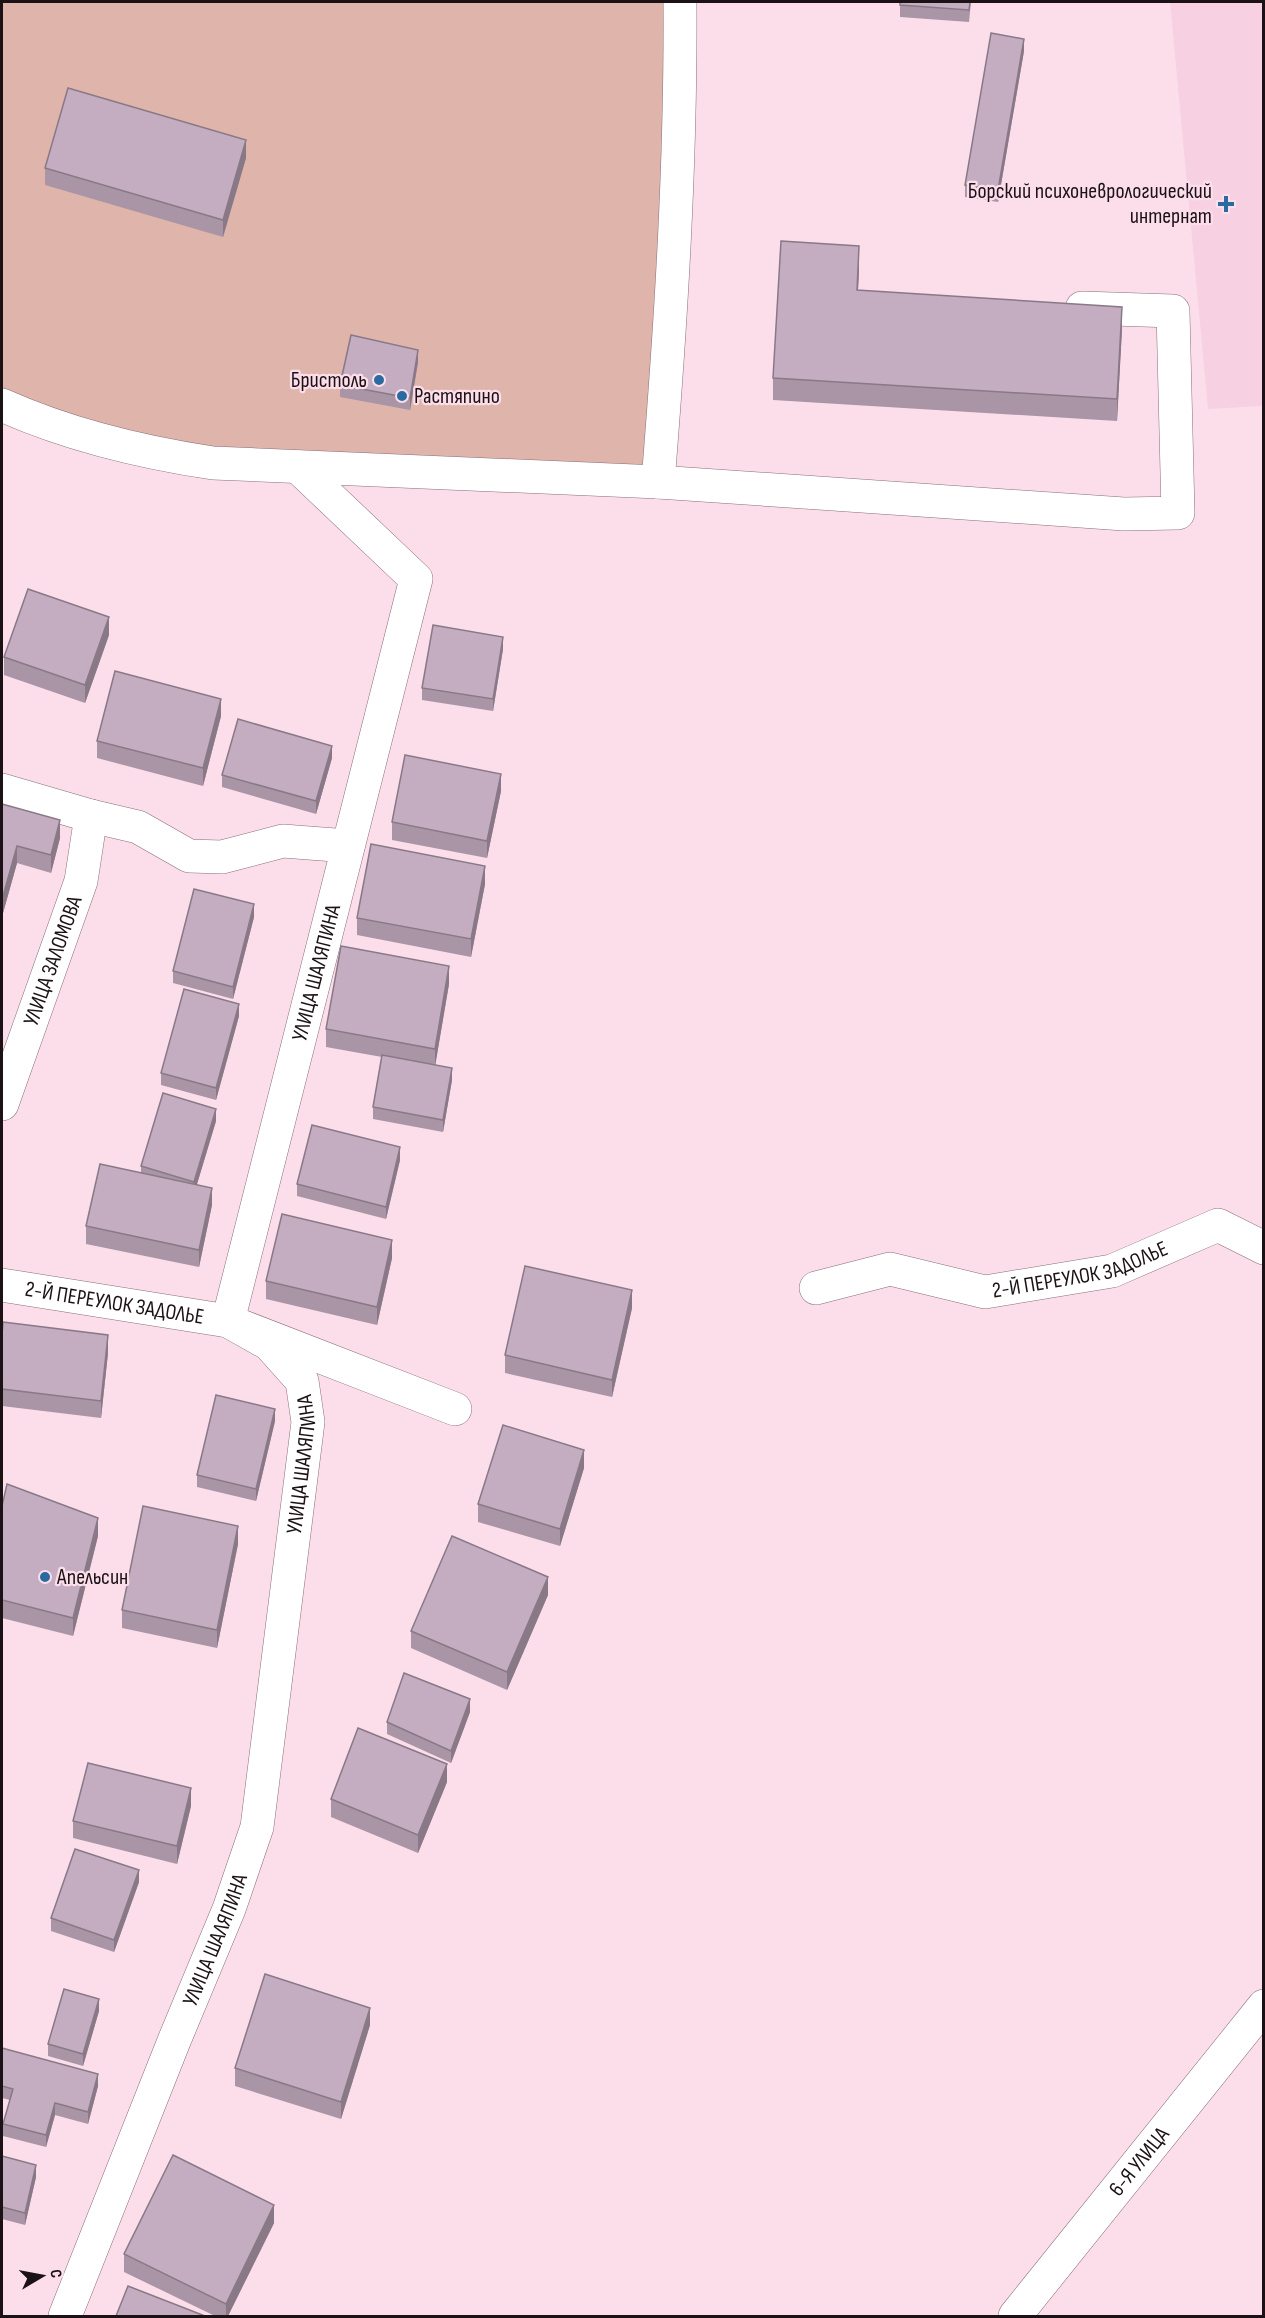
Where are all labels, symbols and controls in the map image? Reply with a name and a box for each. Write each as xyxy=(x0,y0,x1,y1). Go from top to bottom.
place label: Борский психоневрологический интернат xyxy=(968,178,1212,230)
marker: Борский психоневрологический интернат xyxy=(1217,195,1235,213)
place label: Бристоль xyxy=(291,367,367,394)
marker: Бристоль xyxy=(372,373,386,387)
place label: Растяпино xyxy=(414,383,500,410)
marker: Растяпино xyxy=(395,389,409,403)
street label: УЛИЦА ЗАЛОМОВА xyxy=(17,892,88,1029)
street label: УЛИЦА ШАЛЯПИНА xyxy=(286,901,347,1044)
street label: 2-Й ПЕРЕУЛОК ЗАДОЛЬЕ xyxy=(990,1235,1172,1304)
street label: 2-Й ПЕРЕУЛОК ЗАДОЛЬЕ xyxy=(23,1275,206,1330)
street label: УЛИЦА ШАЛЯПИНА xyxy=(281,1392,322,1536)
place label: Апельсин xyxy=(56,1564,128,1591)
marker: Апельсин xyxy=(38,1570,52,1584)
street label: УЛИЦА ШАЛЯПИНА xyxy=(177,1870,254,2010)
street label: 6-Я УЛИЦА xyxy=(1103,2121,1175,2202)
north arrow xyxy=(12,2246,72,2306)
text: С xyxy=(45,2268,65,2279)

